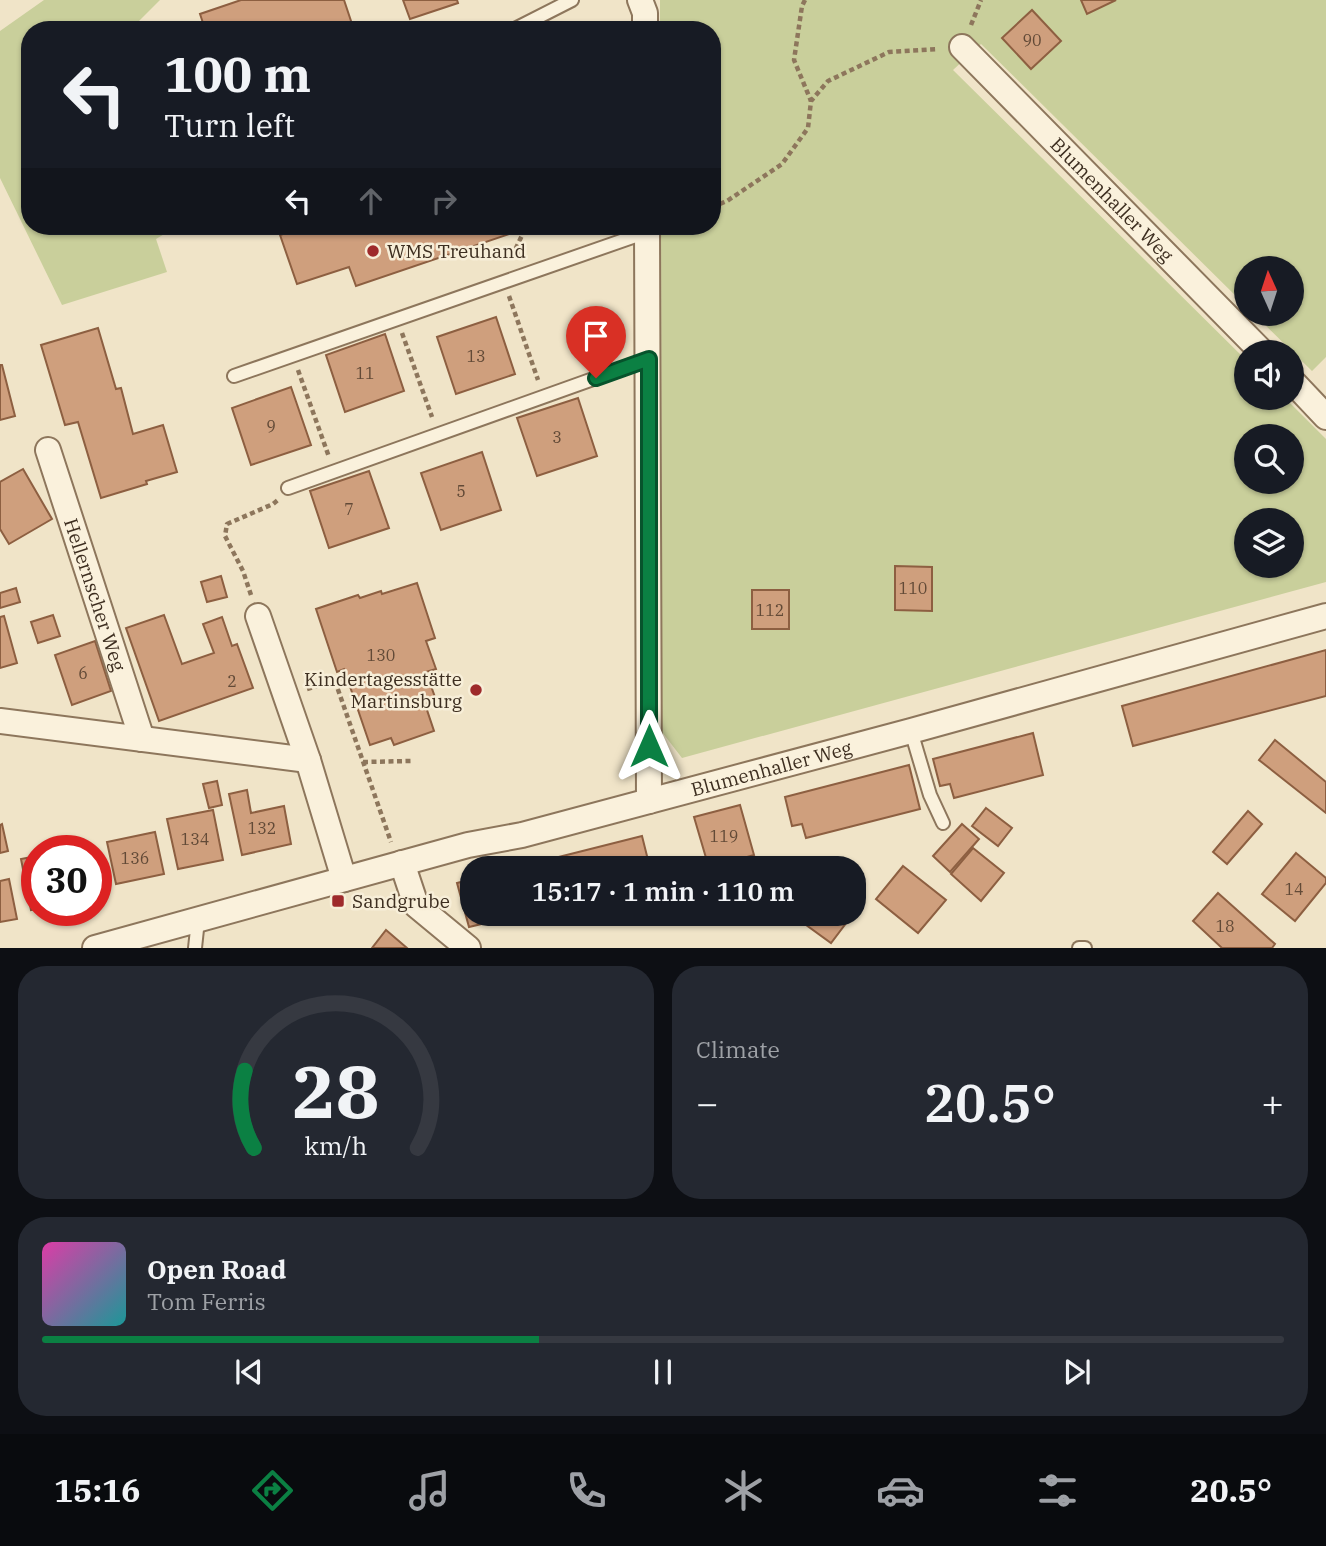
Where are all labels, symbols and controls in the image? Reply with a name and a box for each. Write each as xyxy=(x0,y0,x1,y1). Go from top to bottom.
house number: 90 xyxy=(1022,30,1042,50)
text: 100 m xyxy=(164,42,311,105)
icon: left xyxy=(49,49,140,140)
text: Turn left xyxy=(164,104,295,146)
street label: Blumenhaller Weg xyxy=(1046,132,1179,267)
icon: left xyxy=(279,182,317,220)
icon: ahead xyxy=(352,182,390,220)
icon: right xyxy=(425,182,463,220)
place label: WMS Treuhand xyxy=(387,239,526,263)
marker: WMS Treuhand xyxy=(365,243,381,259)
north arrow xyxy=(1234,256,1304,326)
map controls xyxy=(1234,256,1304,578)
pin xyxy=(566,306,626,378)
icon: arrive xyxy=(577,317,615,355)
button: sound xyxy=(1234,340,1304,410)
house number: 13 xyxy=(466,346,486,366)
house number: 11 xyxy=(355,363,375,383)
house number: 9 xyxy=(266,416,276,436)
button: search xyxy=(1234,424,1304,494)
house number: 3 xyxy=(552,427,562,447)
house number: 5 xyxy=(456,481,466,501)
house number: 7 xyxy=(344,499,354,519)
button: layers xyxy=(1234,508,1304,578)
street label: Hellernscher Weg xyxy=(59,515,131,675)
house number: 110 xyxy=(899,578,927,598)
house number: 112 xyxy=(756,600,784,620)
house number: 130 xyxy=(367,645,395,665)
house number: 6 xyxy=(78,663,88,683)
place label: Kindertagesstätte Martinsburg xyxy=(304,667,463,713)
house number: 2 xyxy=(227,671,237,691)
marker: Kindertagesstätte Martinsburg xyxy=(468,682,484,698)
position arrow xyxy=(612,709,686,783)
street label: Blumenhaller Weg xyxy=(688,735,855,801)
house number: 132 xyxy=(248,818,276,838)
house number: 119 xyxy=(710,826,738,846)
house number: 134 xyxy=(181,829,209,849)
speed limit sign: 30 xyxy=(21,835,112,926)
house number: 136 xyxy=(121,848,149,868)
text: 15:17 · 1 min · 110 m xyxy=(532,874,794,908)
house number: 14 xyxy=(1284,879,1304,899)
place label: Sandgrube xyxy=(352,889,450,913)
marker: Sandgrube xyxy=(330,893,346,909)
house number: 18 xyxy=(1215,916,1235,936)
text: Climate xyxy=(696,1034,780,1064)
text: 28 xyxy=(292,1044,380,1139)
text: 20.5° xyxy=(924,1069,1056,1136)
text: − xyxy=(696,1078,719,1127)
text: + xyxy=(1261,1078,1284,1127)
text: km/h xyxy=(304,1129,368,1162)
text: Open Road xyxy=(147,1252,286,1286)
text: Tom Ferris xyxy=(147,1286,266,1316)
icon: previous xyxy=(230,1353,268,1391)
icon: pause xyxy=(644,1353,682,1391)
icon: next xyxy=(1058,1353,1096,1391)
icon: directions xyxy=(248,1466,297,1515)
icon: music xyxy=(405,1466,454,1515)
icon: phone xyxy=(562,1466,611,1515)
icon: climate xyxy=(719,1466,768,1515)
icon: car xyxy=(876,1466,925,1515)
icon: filters xyxy=(1033,1466,1082,1515)
text: 15:16 xyxy=(54,1469,140,1511)
text: 20.5° xyxy=(1190,1469,1272,1511)

